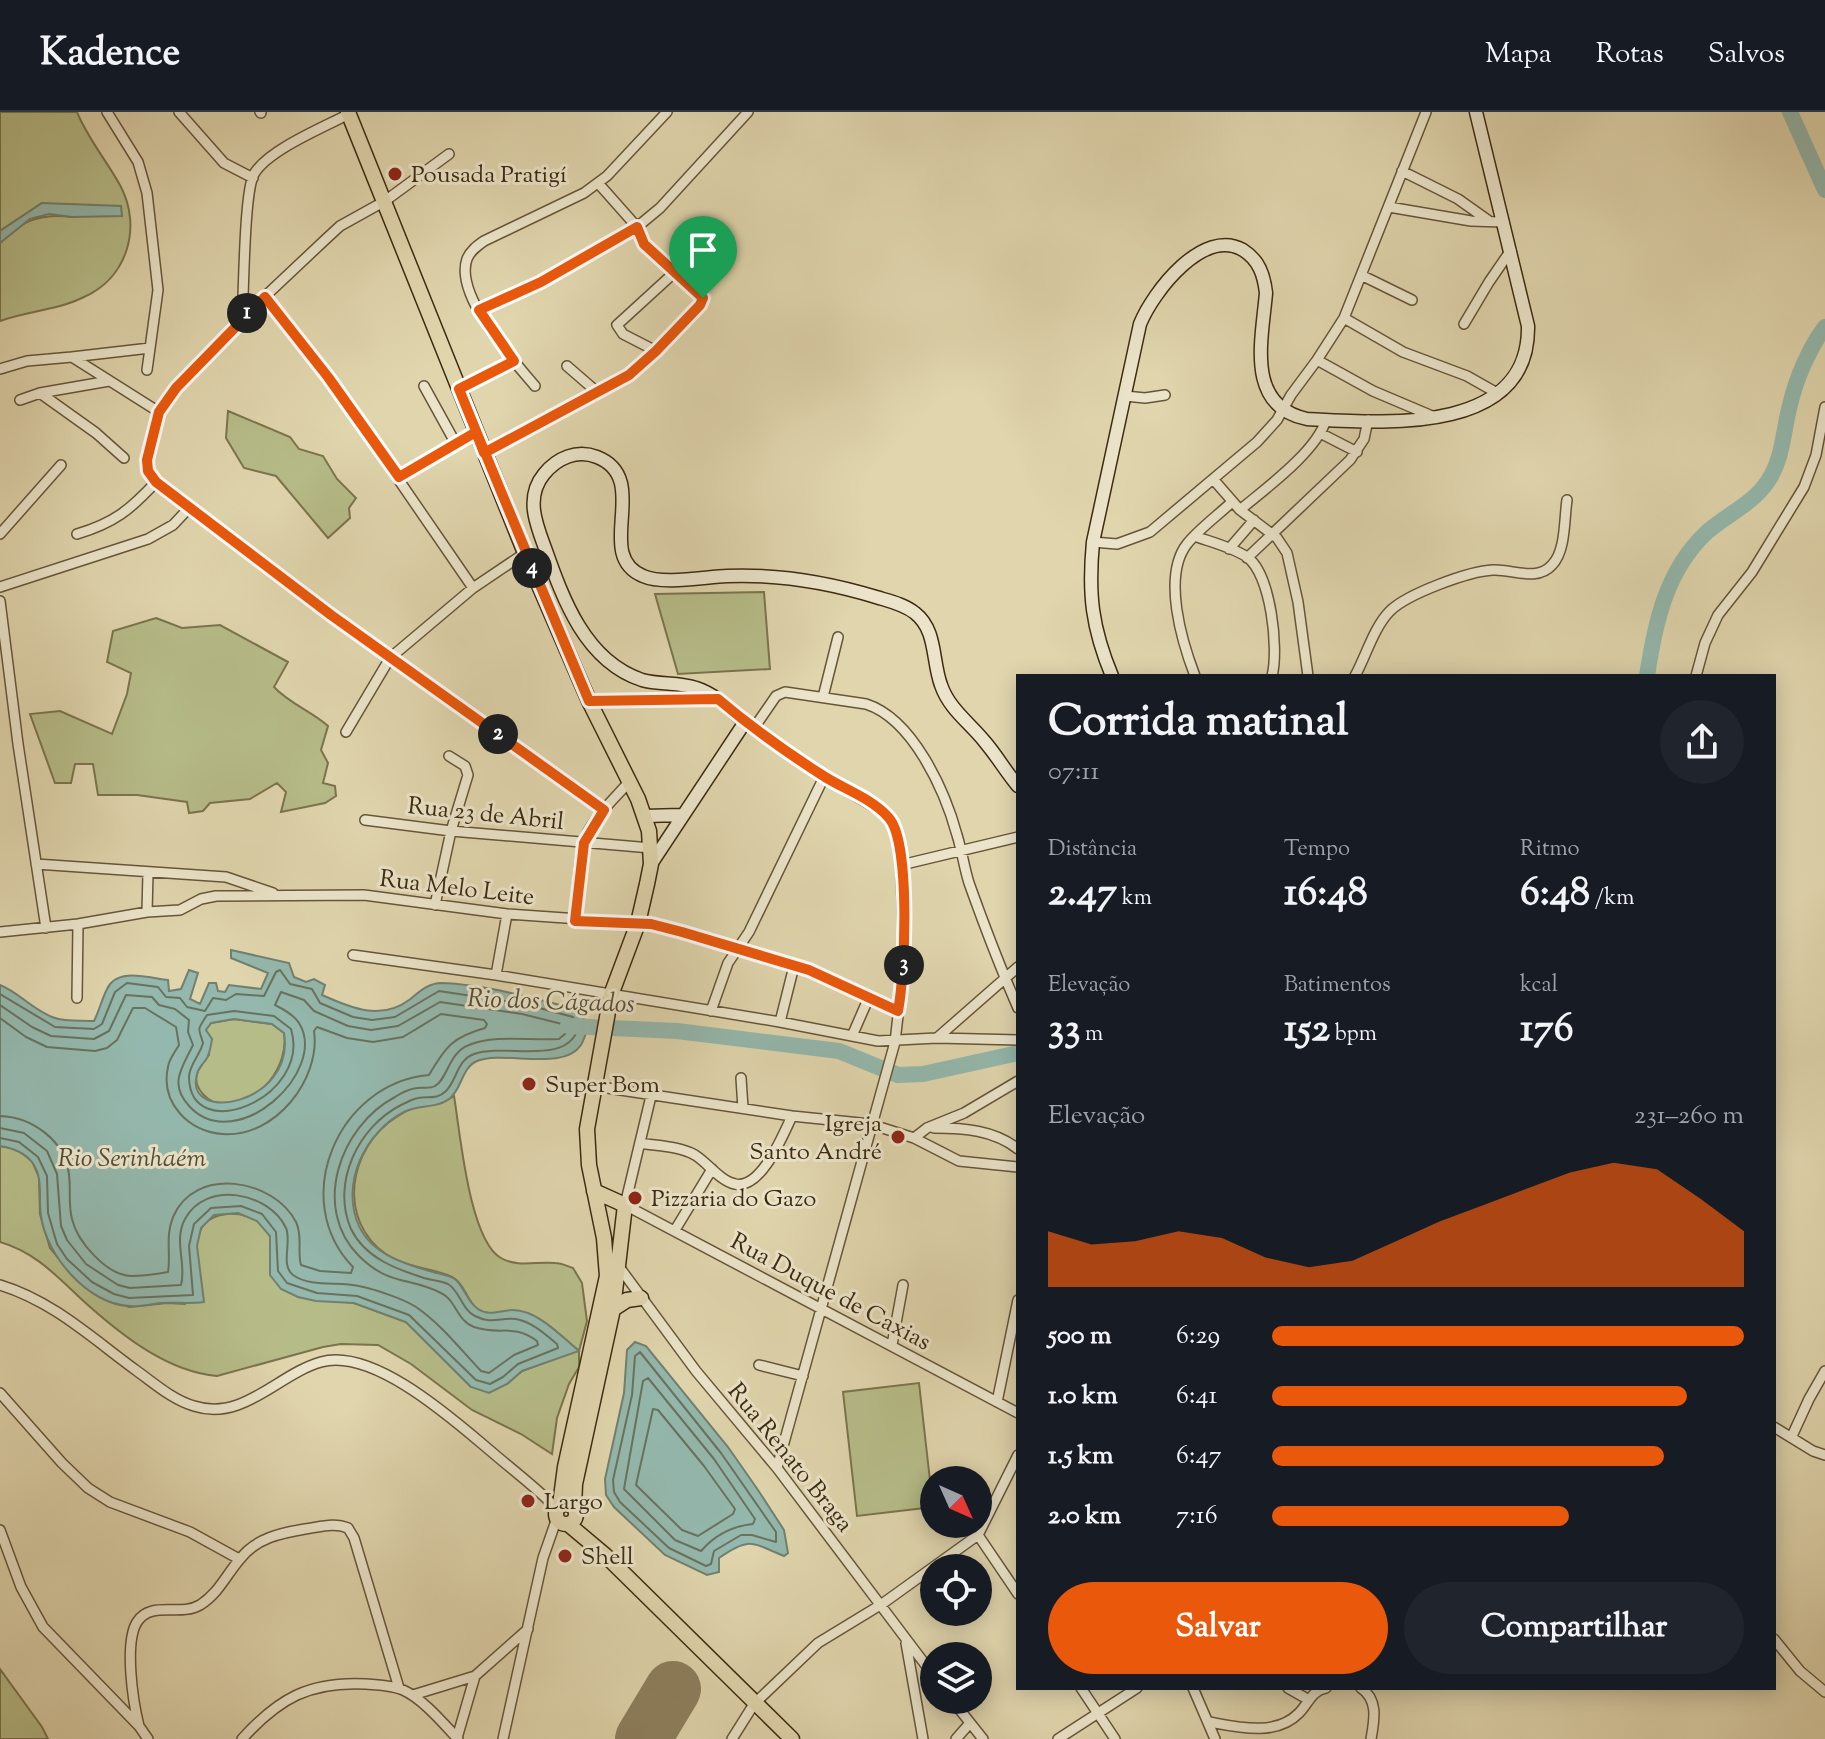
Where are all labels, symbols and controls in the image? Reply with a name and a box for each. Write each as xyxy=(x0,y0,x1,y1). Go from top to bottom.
text: Kadence xyxy=(40,28,180,82)
text: Mapa xyxy=(1485,35,1552,75)
text: Rotas xyxy=(1596,35,1664,75)
text: Salvos xyxy=(1708,35,1785,75)
place label: Pousada Pratigí xyxy=(411,159,567,193)
marker: Pousada Pratigí xyxy=(386,165,404,183)
pin xyxy=(669,216,737,298)
icon: arrive xyxy=(681,228,725,272)
pin: 1 xyxy=(227,293,267,333)
text: 1 xyxy=(243,297,251,329)
pin: 4 xyxy=(512,548,552,588)
text: 4 xyxy=(526,552,538,584)
text: Corrida matinal xyxy=(1048,692,1348,755)
button: share xyxy=(1660,700,1744,784)
pin: 2 xyxy=(478,714,518,754)
text: 2 xyxy=(493,718,503,750)
text: 07:11 xyxy=(1048,754,1099,791)
street label: Rua 23 de Abril xyxy=(406,790,566,840)
text: Distância xyxy=(1048,834,1137,866)
text: Tempo xyxy=(1284,834,1350,866)
text: Ritmo xyxy=(1520,834,1579,866)
street label: Rua Melo Leite xyxy=(377,863,536,915)
text: 2.47 xyxy=(1048,866,1117,923)
text: 16:48 xyxy=(1284,866,1368,923)
text: 6:48 xyxy=(1520,866,1590,923)
text: km xyxy=(1117,883,1152,915)
text: /km xyxy=(1590,883,1635,915)
pin: 3 xyxy=(884,945,924,985)
text: 3 xyxy=(900,949,908,981)
text: Elevação xyxy=(1048,970,1130,1002)
text: Batimentos xyxy=(1284,970,1391,1002)
text: kcal xyxy=(1520,970,1558,1002)
water label: Rio dos Cágados xyxy=(467,981,635,1024)
text: 33 xyxy=(1048,1002,1080,1059)
text: 152 xyxy=(1284,1002,1330,1059)
text: 176 xyxy=(1520,1002,1574,1059)
text: m xyxy=(1080,1019,1103,1051)
text: bpm xyxy=(1330,1019,1377,1051)
place label: Super Bom xyxy=(545,1069,660,1103)
marker: Super Bom xyxy=(520,1075,538,1093)
text: Elevação xyxy=(1048,1098,1145,1135)
text: 231–260 m xyxy=(1634,1098,1744,1135)
place label: Igreja Santo André xyxy=(749,1108,882,1170)
marker: Igreja Santo André xyxy=(889,1128,907,1146)
water label: Rio Serinhaém xyxy=(58,1141,207,1178)
place label: Pizzaria do Gazo xyxy=(651,1183,816,1217)
marker: Pizzaria do Gazo xyxy=(626,1189,644,1207)
street label: Rua Duque de Caxias xyxy=(724,1225,936,1360)
text: 500 m xyxy=(1048,1318,1111,1355)
text: 6:29 xyxy=(1176,1318,1220,1355)
street label: Rua Renato Braga xyxy=(719,1376,860,1540)
text: 1.0 km xyxy=(1048,1378,1118,1415)
text: 6:41 xyxy=(1176,1378,1217,1415)
text: 1.5 km xyxy=(1048,1438,1114,1475)
text: 6:47 xyxy=(1176,1438,1222,1475)
north arrow xyxy=(920,1466,992,1538)
map controls xyxy=(920,1466,992,1714)
place label: Largo xyxy=(544,1486,603,1520)
marker: Largo xyxy=(519,1492,537,1510)
text: 2.0 km xyxy=(1048,1498,1121,1535)
text: 7:16 xyxy=(1176,1498,1218,1535)
place label: Shell xyxy=(581,1541,634,1575)
marker: Shell xyxy=(556,1547,574,1565)
button: locate xyxy=(920,1554,992,1626)
button: Salvar xyxy=(1048,1582,1388,1674)
button: Compartilhar xyxy=(1404,1582,1744,1674)
button: layers xyxy=(920,1642,992,1714)

